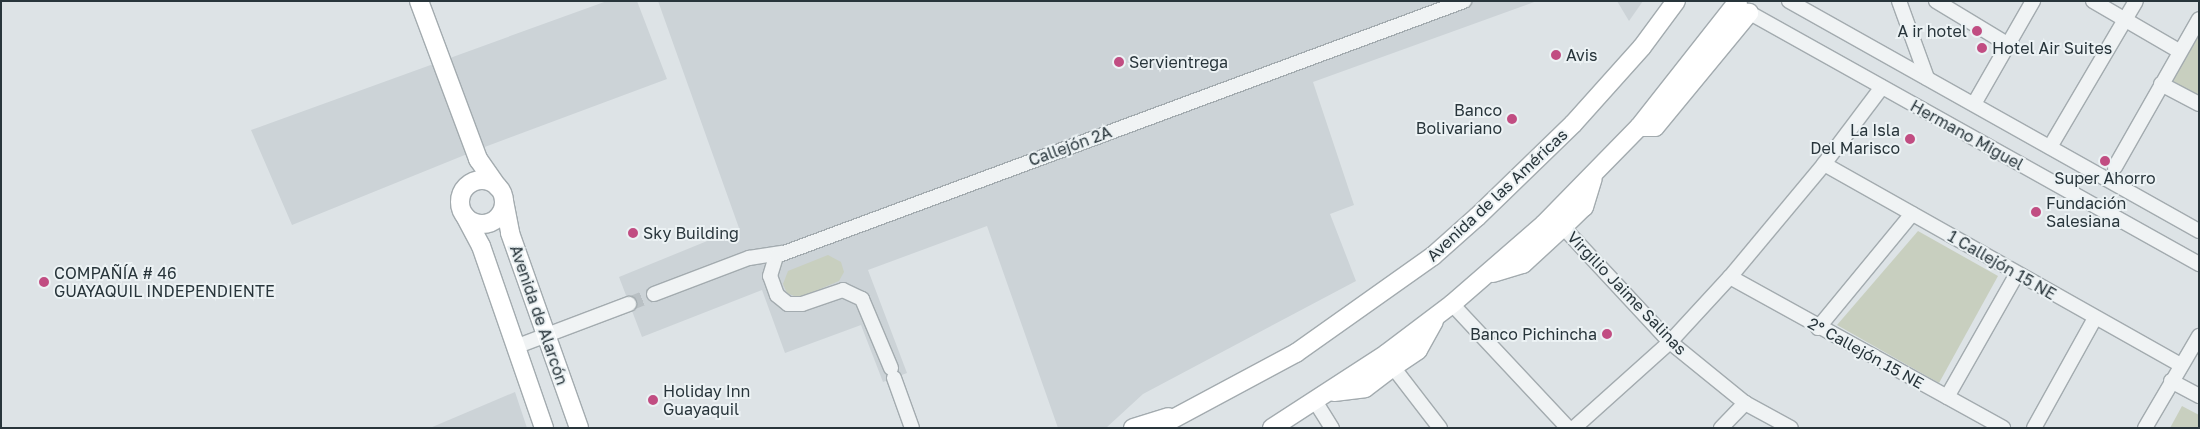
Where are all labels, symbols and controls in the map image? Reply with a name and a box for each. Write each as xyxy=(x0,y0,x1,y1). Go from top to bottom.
place label: A ir hotel xyxy=(1898,21,1967,41)
marker: A ir hotel xyxy=(1971,25,1983,37)
place label: Hotel Air Suites xyxy=(1992,38,2112,58)
marker: Hotel Air Suites xyxy=(1976,42,1988,54)
place label: Avis xyxy=(1566,45,1597,65)
marker: Avis xyxy=(1550,49,1562,61)
place label: Servientrega xyxy=(1129,52,1228,72)
marker: Servientrega xyxy=(1113,56,1125,68)
street label: Hermano Miguel xyxy=(1907,96,2027,174)
place label: Banco Bolivariano xyxy=(1416,100,1502,138)
marker: Banco Bolivariano xyxy=(1506,113,1518,125)
place label: La Isla Del Marisco xyxy=(1810,120,1900,158)
street label: Callejón 2A xyxy=(1026,122,1114,170)
street label: Avenida de las Américas xyxy=(1423,125,1571,265)
marker: La Isla Del Marisco xyxy=(1904,133,1916,145)
marker: Super Ahorro xyxy=(2099,155,2111,167)
place label: Super Ahorro xyxy=(2054,168,2156,188)
place label: Fundación Salesiana xyxy=(2046,193,2126,231)
marker: Fundación Salesiana xyxy=(2030,206,2042,218)
place label: Sky Building xyxy=(643,223,739,243)
street label: 1 Callejón 15 NE xyxy=(1944,226,2060,304)
marker: Sky Building xyxy=(627,227,639,239)
street label: Virgilio Jaime Salinas xyxy=(1563,227,1691,359)
street label: Avenida de Alarcón xyxy=(506,243,572,387)
place label: COMPAÑÍA # 46 GUAYAQUIL INDEPENDIENTE xyxy=(54,263,275,301)
marker: COMPAÑÍA # 46 GUAYAQUIL INDEPENDIENTE xyxy=(38,276,50,288)
street label: 2° Callejón 15 NE xyxy=(1805,313,1927,393)
place label: Banco Pichincha xyxy=(1470,324,1597,344)
marker: Banco Pichincha xyxy=(1601,328,1613,340)
place label: Holiday Inn Guayaquil xyxy=(663,381,750,419)
marker: Holiday Inn Guayaquil xyxy=(647,394,659,406)

